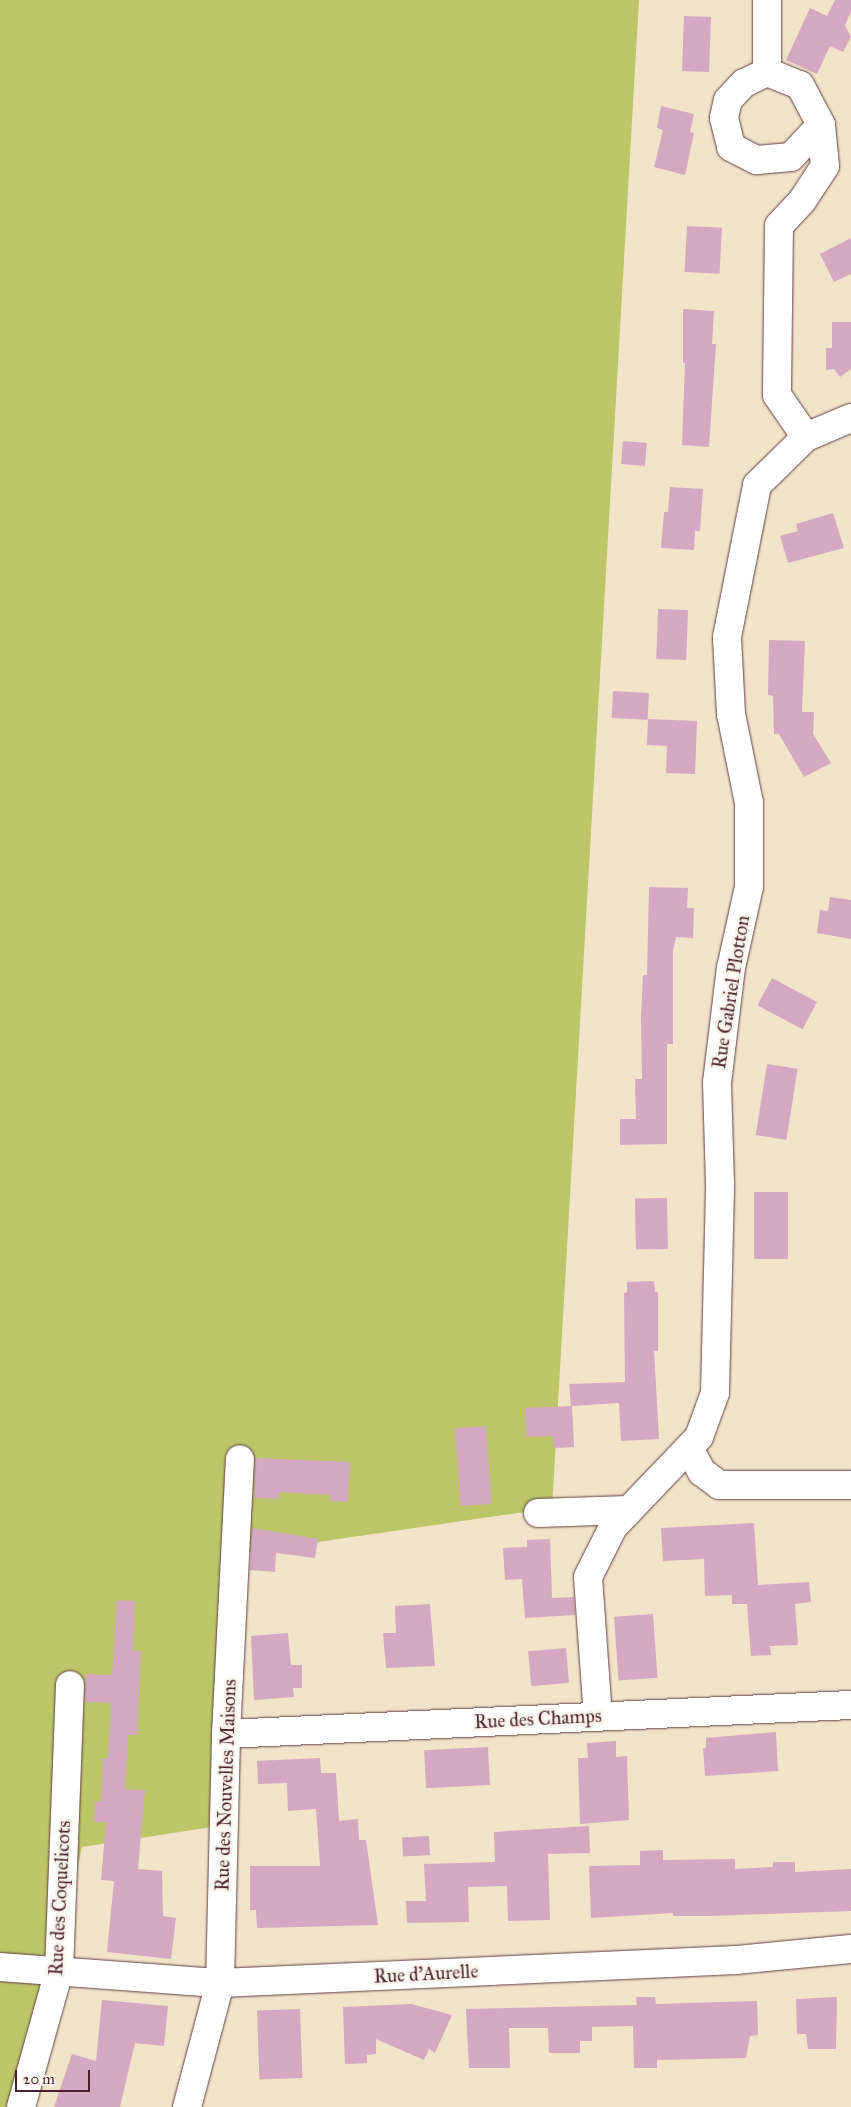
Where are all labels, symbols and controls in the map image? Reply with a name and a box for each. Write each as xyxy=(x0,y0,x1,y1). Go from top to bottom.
street label: Rue Gabriel Plotton xyxy=(708,914,754,1070)
street label: Rue des Nouvelles Maisons xyxy=(211,1679,241,1891)
street label: Rue des Champs xyxy=(474,1704,602,1734)
street label: Rue des Coquelicots xyxy=(45,1820,75,1976)
street label: Rue d'Aurelle xyxy=(373,1960,479,1988)
scale bar xyxy=(18,2060,92,2092)
text: 20 m xyxy=(23,2070,55,2088)

